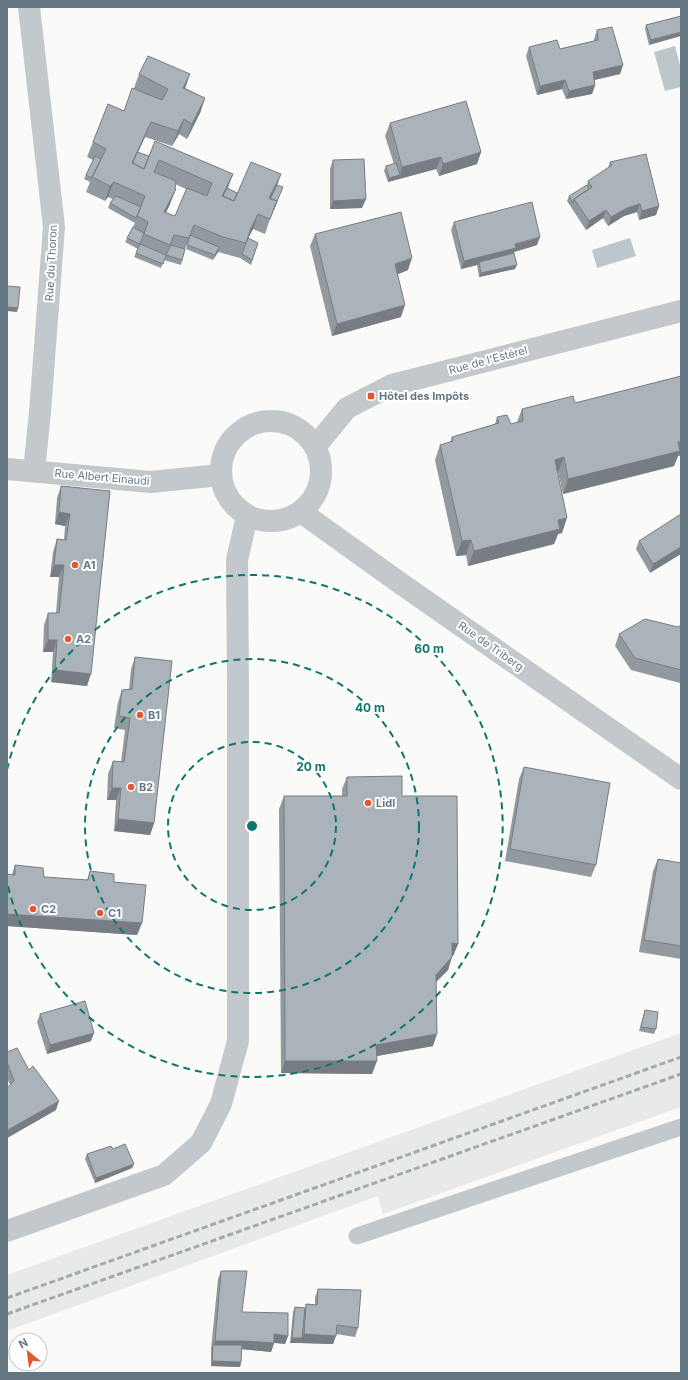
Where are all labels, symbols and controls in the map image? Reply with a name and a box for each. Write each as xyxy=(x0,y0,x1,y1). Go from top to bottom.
street label: Rue du Thoron xyxy=(42,224,60,302)
street label: Rue de l'Estérel xyxy=(447,343,529,377)
place label: Hôtel des Impôts xyxy=(379,389,469,403)
marker: Hôtel des Impôts xyxy=(366,391,376,401)
street label: Rue Albert Einaudi xyxy=(54,466,150,488)
place label: A1 xyxy=(83,558,96,572)
marker: A1 xyxy=(70,560,80,570)
street label: Rue de Triberg xyxy=(456,618,526,674)
place label: A2 xyxy=(76,632,91,646)
marker: A2 xyxy=(63,634,73,644)
text: 60 m xyxy=(414,641,444,656)
text: 40 m xyxy=(355,700,385,715)
place label: B1 xyxy=(148,708,160,722)
marker: B1 xyxy=(135,710,145,720)
text: 20 m xyxy=(296,759,326,774)
place label: B2 xyxy=(139,780,153,794)
marker: B2 xyxy=(126,782,136,792)
place label: Lidl xyxy=(376,796,395,810)
marker: Lidl xyxy=(363,798,373,808)
centre of rings xyxy=(245,819,259,833)
place label: C2 xyxy=(41,902,56,916)
marker: C2 xyxy=(28,904,38,914)
place label: C1 xyxy=(108,906,121,920)
marker: C1 xyxy=(95,908,105,918)
north arrow xyxy=(8,1332,48,1372)
text: N xyxy=(16,1335,30,1351)

